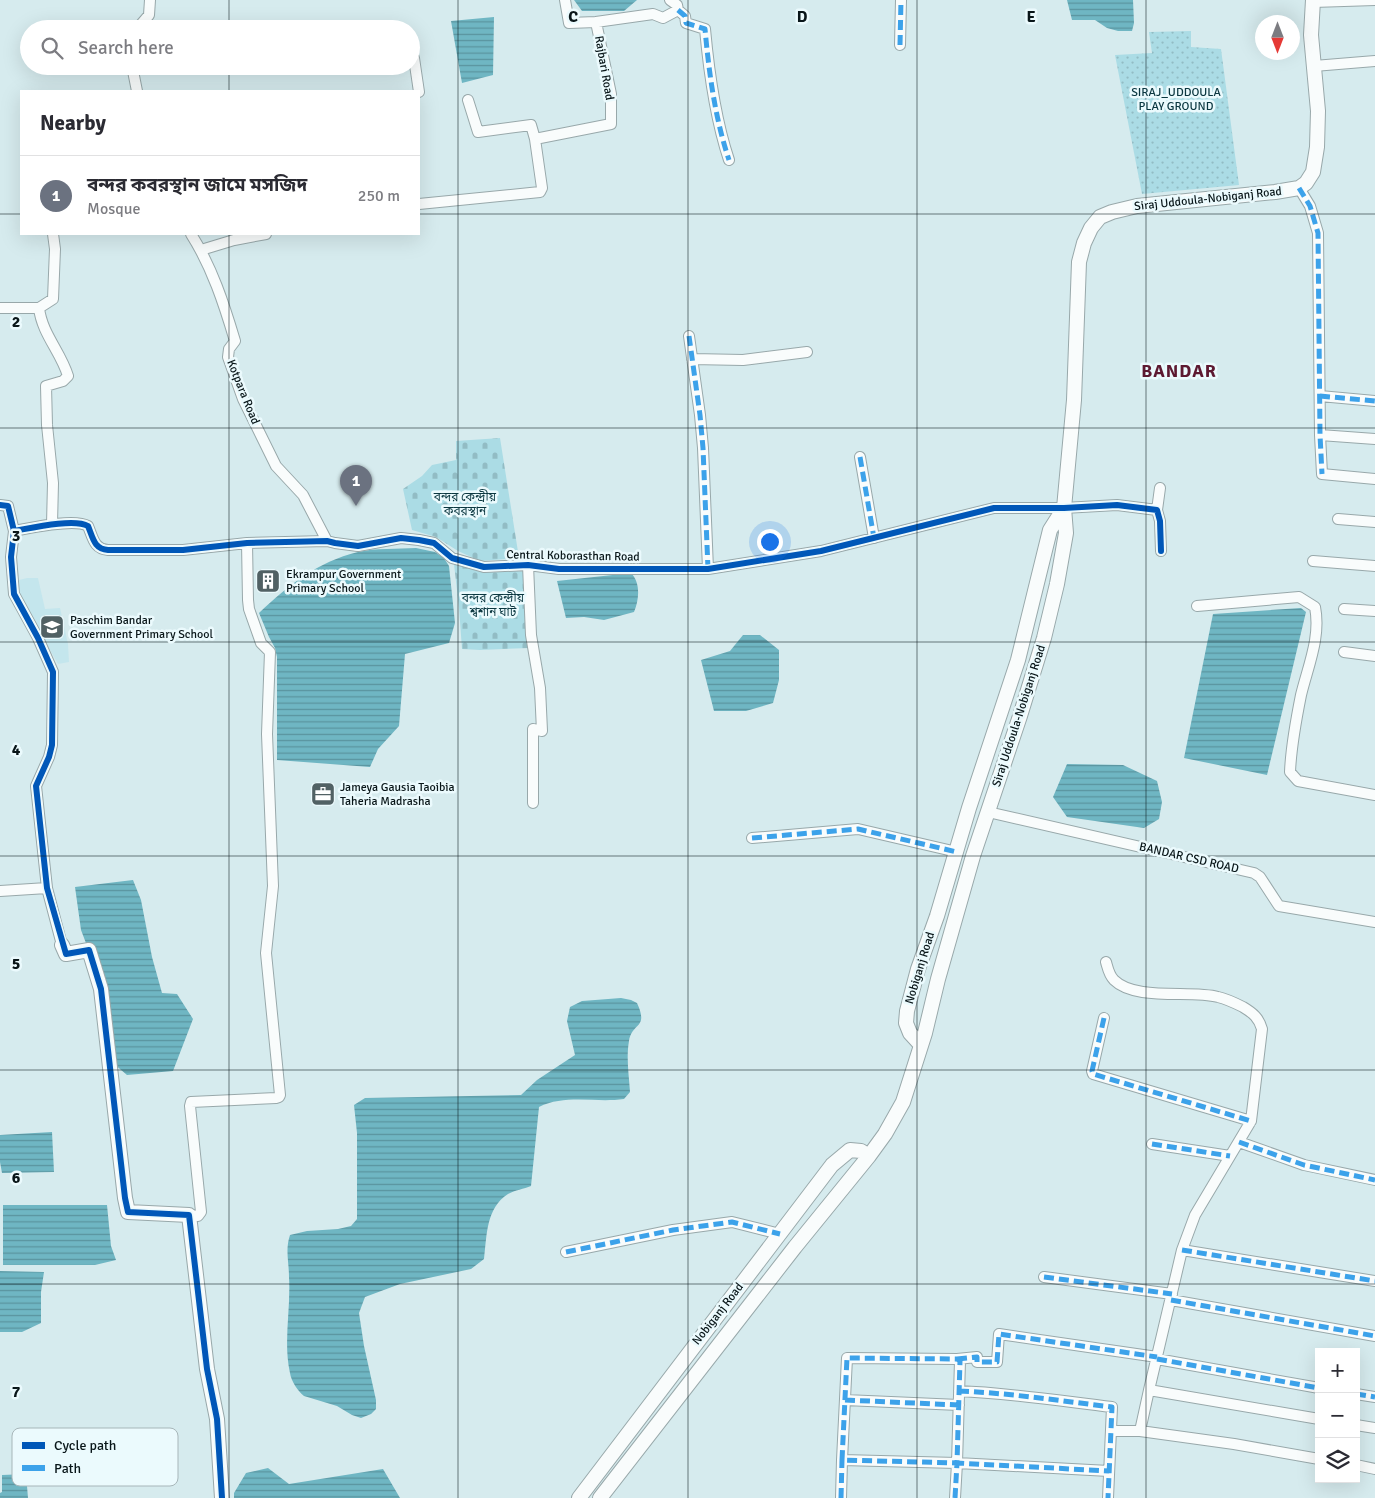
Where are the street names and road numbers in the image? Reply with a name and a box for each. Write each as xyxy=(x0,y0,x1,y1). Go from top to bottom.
street label: Rajbari Road xyxy=(591,35,617,101)
street label: Siraj Uddoula-Nobiganj Road xyxy=(1133,184,1283,214)
street label: Kotpara Road xyxy=(223,357,263,427)
street label: Central Koborasthan Road xyxy=(506,547,640,565)
street label: Siraj Uddoula-Nobiganj Road xyxy=(989,643,1049,789)
street label: BANDAR CSD ROAD xyxy=(1138,839,1241,877)
street label: Nobiganj Road xyxy=(902,930,938,1006)
street label: Nobiganj Road xyxy=(689,1280,747,1348)

